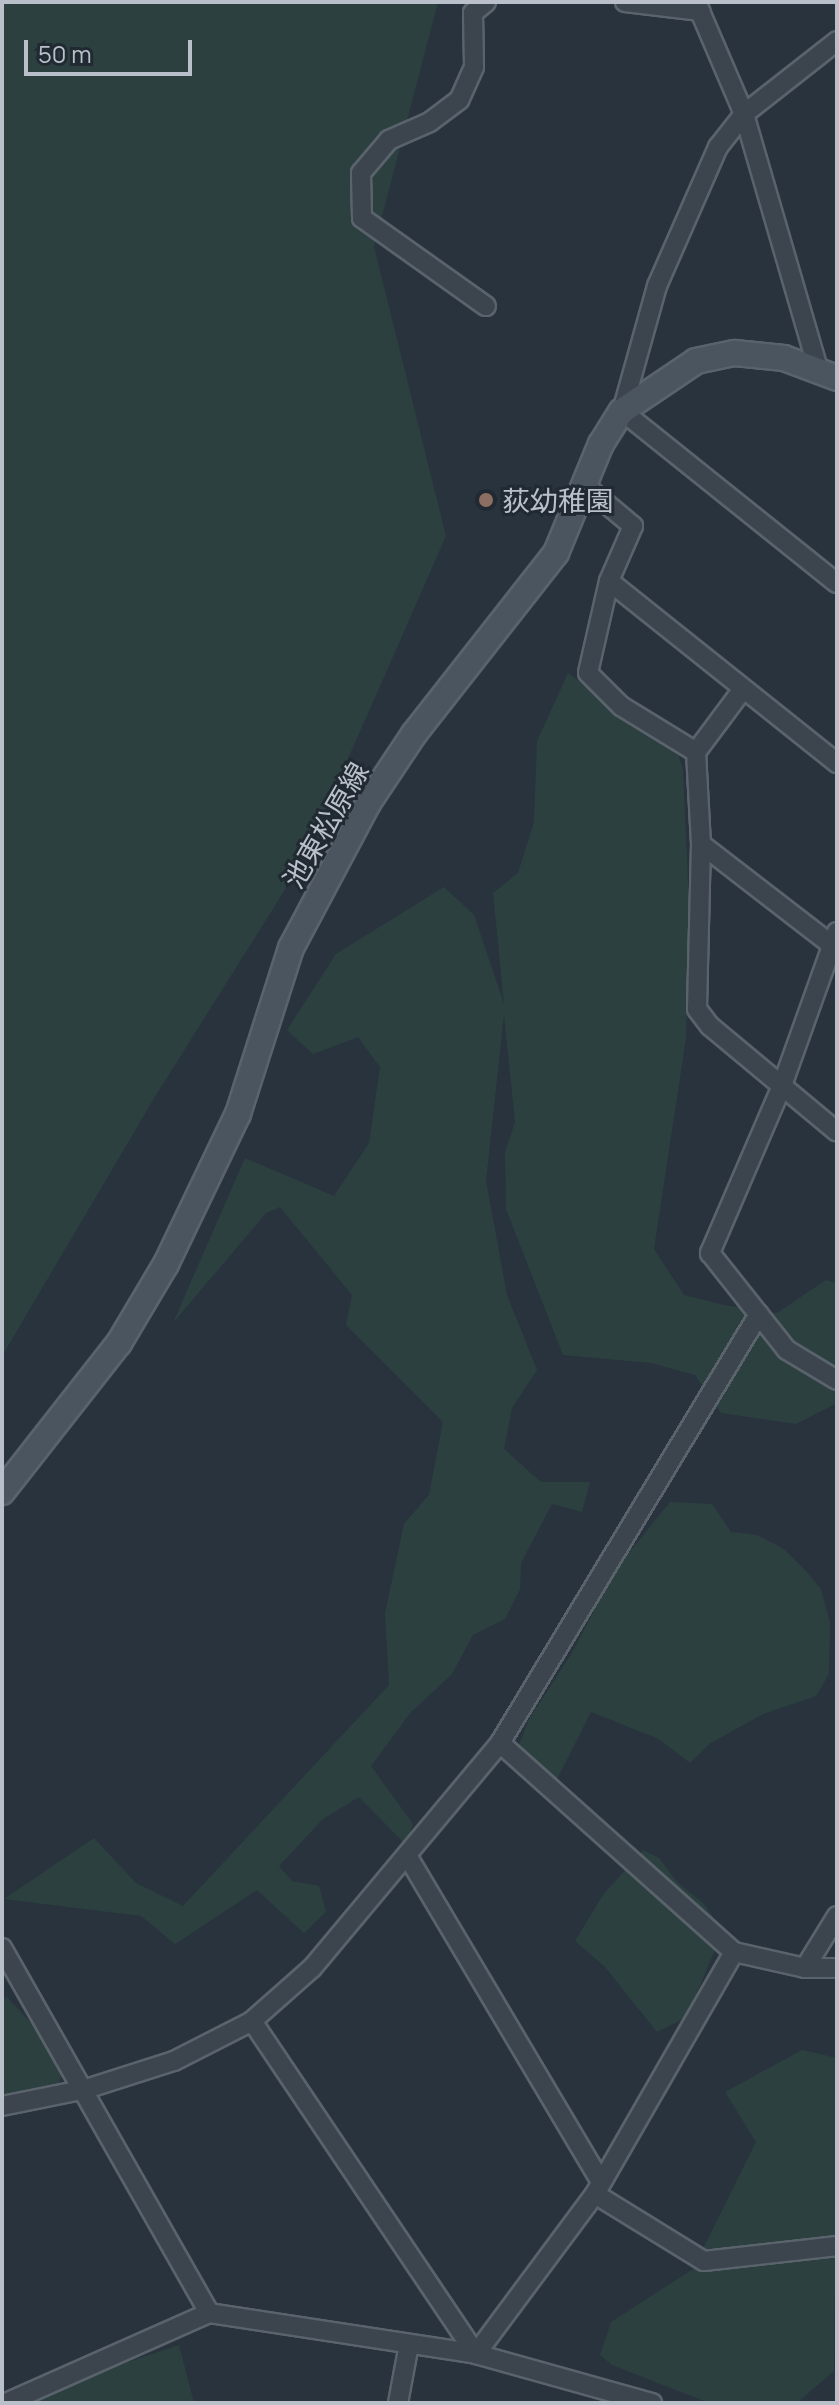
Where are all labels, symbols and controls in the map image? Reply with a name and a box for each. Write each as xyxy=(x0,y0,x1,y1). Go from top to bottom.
scale bar xyxy=(28,24,196,74)
text: 50 m xyxy=(38,37,92,70)
place label: 荻幼稚園 xyxy=(502,483,614,517)
marker: 荻幼稚園 xyxy=(477,491,495,509)
street label: 池東松原線 xyxy=(275,756,375,894)

